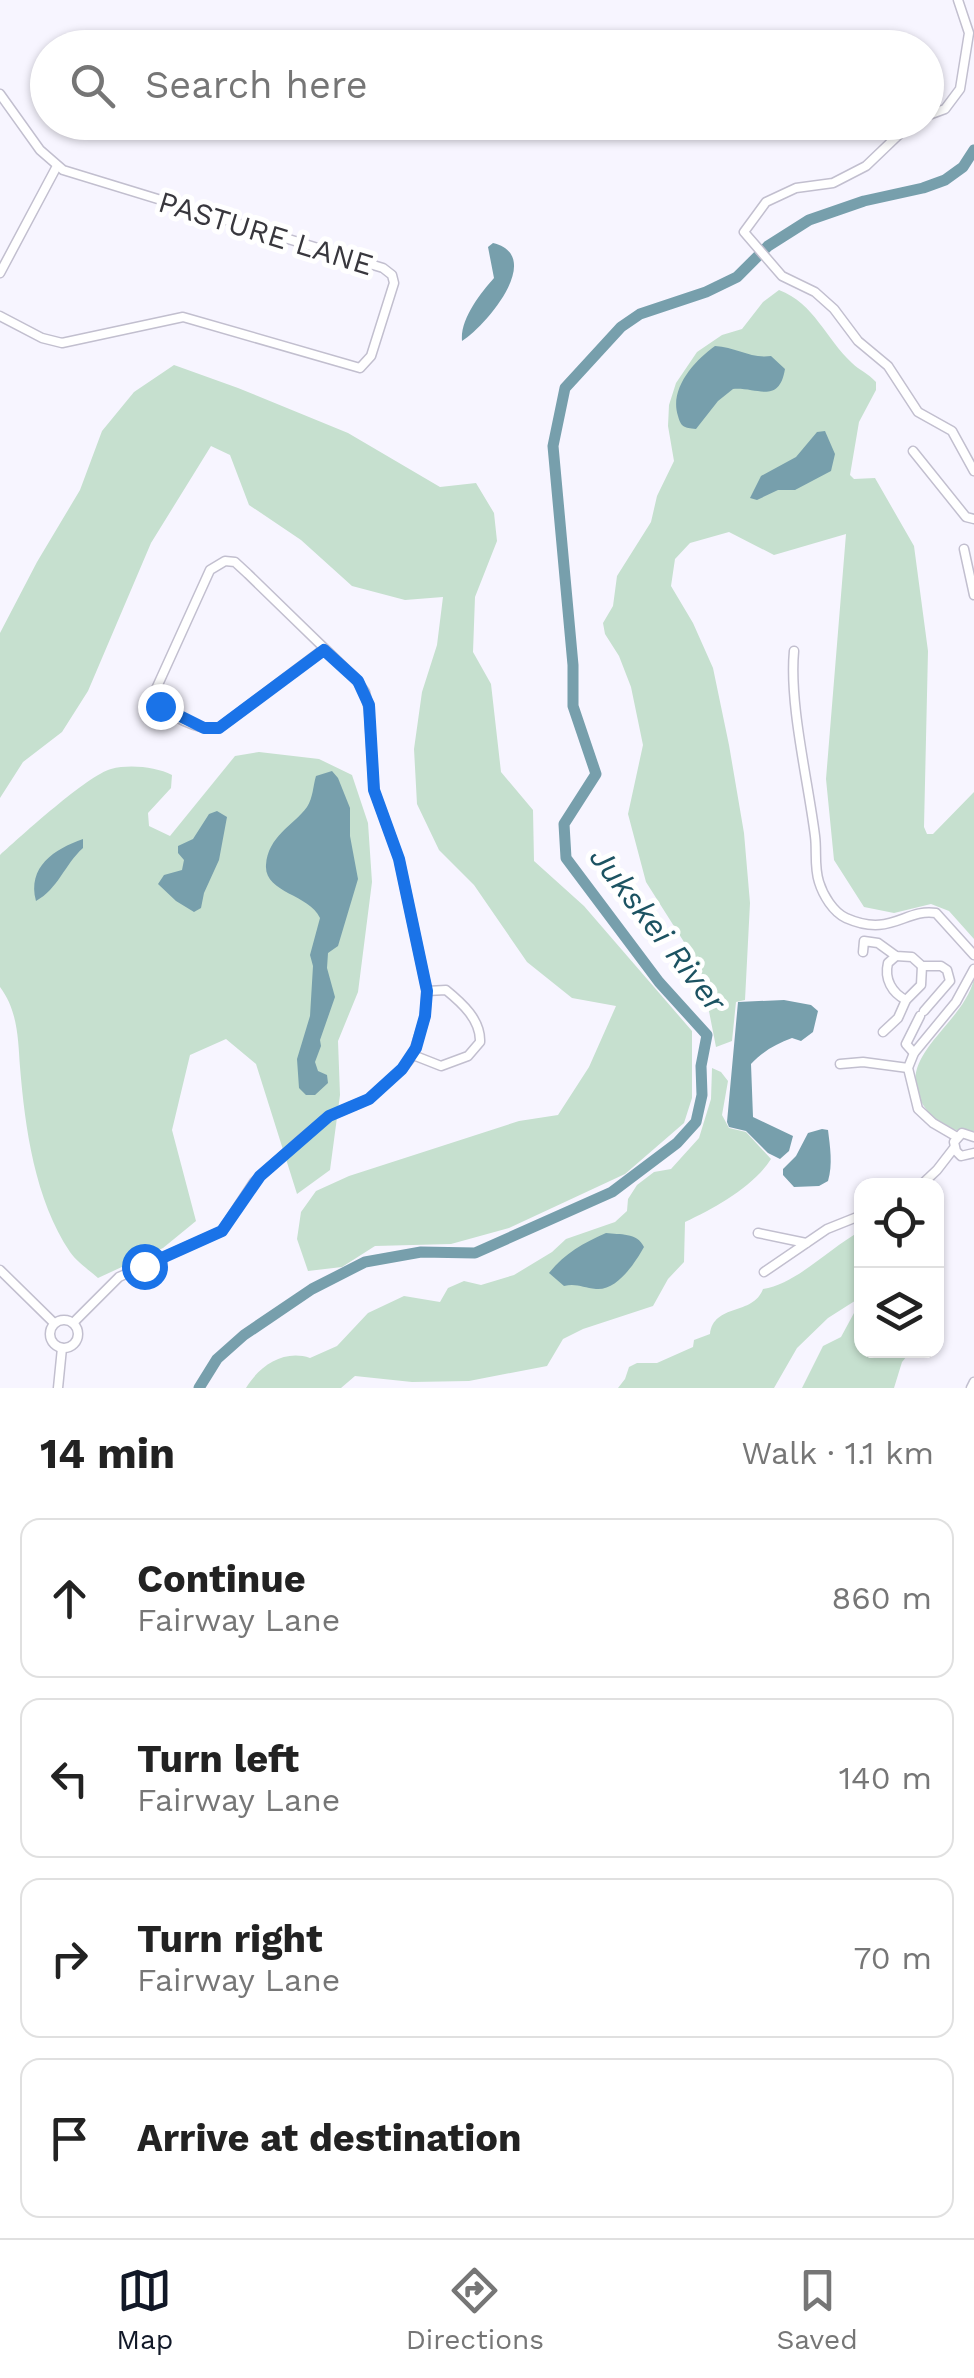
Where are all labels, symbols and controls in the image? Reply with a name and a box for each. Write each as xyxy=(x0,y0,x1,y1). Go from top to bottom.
search box xyxy=(30,30,944,140)
icon: search xyxy=(65,58,120,113)
text: Search here xyxy=(145,63,368,107)
street label: PASTURE LANE xyxy=(155,184,377,282)
route end xyxy=(138,684,184,730)
water label: Jukskei River xyxy=(582,839,735,1021)
map controls xyxy=(854,1178,944,1358)
button: locate xyxy=(854,1178,944,1268)
route start xyxy=(122,1244,168,1290)
button: layers xyxy=(854,1268,944,1358)
text: 14 min xyxy=(40,1429,175,1478)
text: Walk · 1.1 km xyxy=(742,1434,934,1472)
text: Continue xyxy=(137,1557,306,1601)
icon: ahead xyxy=(42,1571,97,1626)
text: 860 m xyxy=(832,1579,932,1617)
text: Fairway Lane xyxy=(137,1601,340,1639)
text: Turn left xyxy=(137,1737,299,1781)
icon: left xyxy=(42,1751,97,1806)
text: 140 m xyxy=(839,1759,932,1797)
text: Fairway Lane xyxy=(137,1781,340,1819)
text: Turn right xyxy=(137,1917,323,1961)
icon: right xyxy=(42,1931,97,1986)
text: 70 m xyxy=(853,1939,932,1977)
text: Fairway Lane xyxy=(137,1961,340,1999)
icon: arrive xyxy=(42,2111,97,2166)
text: Arrive at destination xyxy=(137,2116,522,2160)
tab: Map xyxy=(116,2263,173,2356)
tab: Directions xyxy=(406,2263,544,2356)
tab: Saved xyxy=(776,2263,858,2356)

